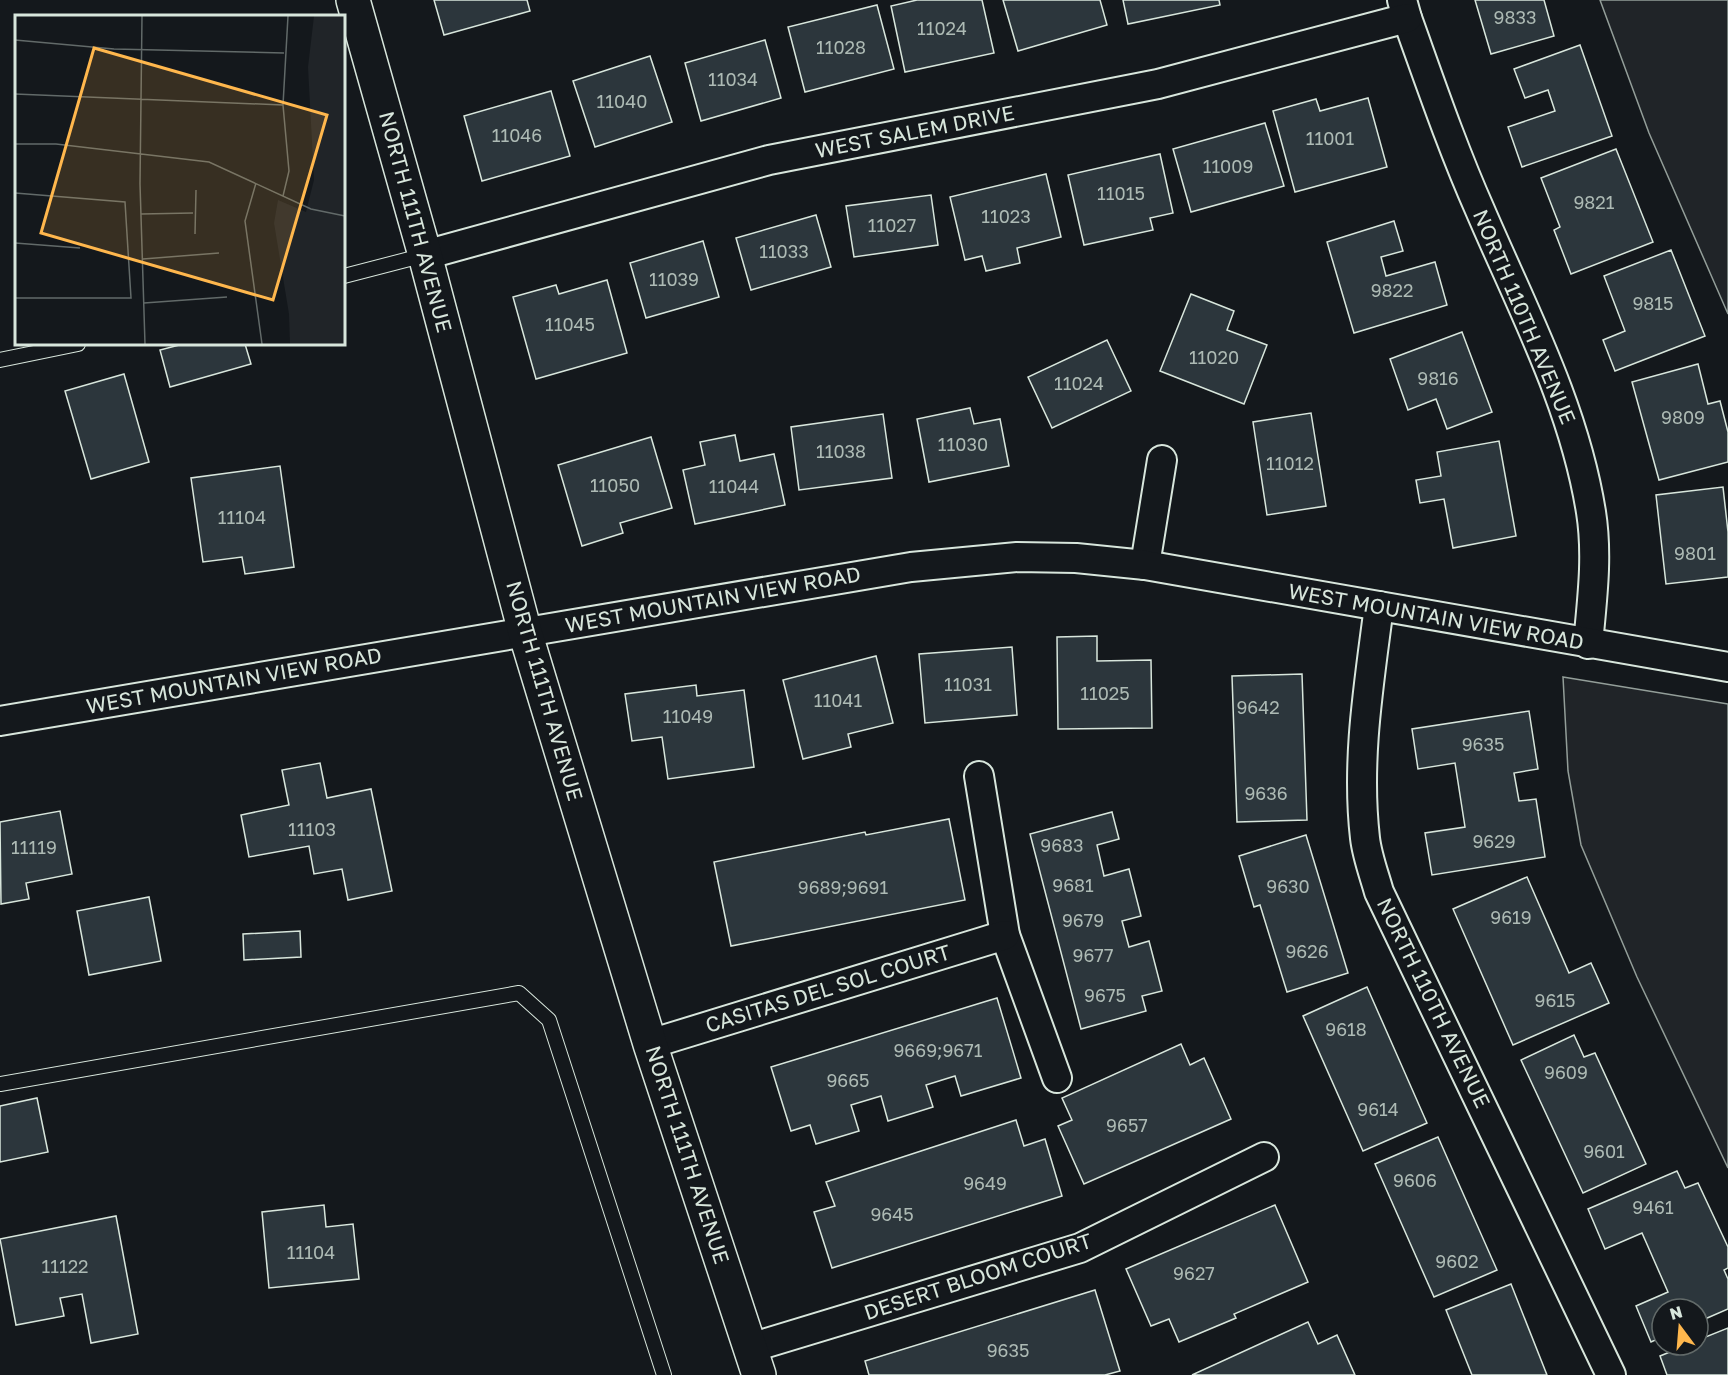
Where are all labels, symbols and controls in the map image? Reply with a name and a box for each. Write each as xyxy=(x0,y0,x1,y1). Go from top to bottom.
house number: 9833 xyxy=(1494,6,1536,28)
inset map xyxy=(15,15,345,345)
house number: 11024 xyxy=(917,17,967,39)
house number: 11028 xyxy=(816,36,866,58)
house number: 11034 xyxy=(708,68,758,90)
house number: 11040 xyxy=(597,90,647,112)
street label: WEST SALEM DRIVE xyxy=(813,99,1017,163)
street label: NORTH 111TH AVENUE xyxy=(374,108,458,335)
house number: 11046 xyxy=(492,124,542,146)
house number: 11001 xyxy=(1306,127,1355,149)
house number: 11009 xyxy=(1203,155,1253,177)
house number: 11015 xyxy=(1097,182,1145,204)
house number: 9821 xyxy=(1573,191,1615,213)
house number: 11023 xyxy=(981,205,1031,227)
street label: NORTH 110TH AVENUE xyxy=(1468,205,1582,428)
house number: 11027 xyxy=(868,214,916,236)
house number: 11033 xyxy=(759,240,809,262)
house number: 11039 xyxy=(649,268,699,290)
house number: 9822 xyxy=(1371,279,1413,301)
house number: 9815 xyxy=(1632,292,1674,314)
house number: 11045 xyxy=(545,313,595,335)
house number: 11020 xyxy=(1189,346,1239,368)
house number: 9816 xyxy=(1417,367,1459,389)
house number: 11024 xyxy=(1054,372,1104,394)
house number: 9809 xyxy=(1661,406,1705,428)
house number: 11030 xyxy=(938,433,988,455)
house number: 11038 xyxy=(816,440,866,462)
house number: 11012 xyxy=(1266,452,1314,474)
house number: 11050 xyxy=(590,474,640,496)
house number: 11044 xyxy=(709,475,759,497)
house number: 11104 xyxy=(218,506,266,528)
house number: 9801 xyxy=(1674,542,1716,564)
street label: WEST MOUNTAIN VIEW ROAD xyxy=(563,560,863,638)
street label: WEST MOUNTAIN VIEW ROAD xyxy=(1286,577,1586,655)
street label: NORTH 111TH AVENUE xyxy=(501,578,589,804)
street label: WEST MOUNTAIN VIEW ROAD xyxy=(84,641,384,719)
house number: 11031 xyxy=(944,673,992,695)
house number: 11025 xyxy=(1080,682,1130,704)
house number: 11041 xyxy=(814,689,862,711)
house number: 9642 xyxy=(1236,696,1280,718)
house number: 11049 xyxy=(663,705,713,727)
house number: 9635 xyxy=(1462,733,1504,755)
house number: 9636 xyxy=(1244,782,1288,804)
house number: 11103 xyxy=(288,818,336,840)
house number: 9629 xyxy=(1472,830,1516,852)
house number: 9683 xyxy=(1040,834,1084,856)
house number: 11119 xyxy=(11,836,57,858)
house number: 9681 xyxy=(1052,874,1094,896)
house number: 9630 xyxy=(1266,875,1310,897)
house number: 9689;9691 xyxy=(798,876,888,898)
street label: NORTH 110TH AVENUE xyxy=(1372,893,1496,1112)
house number: 9619 xyxy=(1490,906,1532,928)
house number: 9679 xyxy=(1062,909,1104,931)
street label: CASITAS DEL SOL COURT xyxy=(702,938,953,1038)
house number: 9626 xyxy=(1285,940,1329,962)
house number: 9677 xyxy=(1073,944,1113,966)
house number: 9675 xyxy=(1084,984,1126,1006)
house number: 9615 xyxy=(1535,989,1575,1011)
house number: 9618 xyxy=(1325,1018,1367,1040)
house number: 9669;9671 xyxy=(893,1039,983,1061)
street label: NORTH 111TH AVENUE xyxy=(640,1042,736,1267)
house number: 9609 xyxy=(1544,1061,1588,1083)
house number: 9665 xyxy=(826,1069,870,1091)
house number: 9614 xyxy=(1357,1098,1399,1120)
house number: 9657 xyxy=(1106,1114,1148,1136)
house number: 9601 xyxy=(1583,1140,1625,1162)
house number: 9606 xyxy=(1393,1169,1437,1191)
house number: 9649 xyxy=(963,1172,1007,1194)
house number: 9461 xyxy=(1632,1196,1674,1218)
house number: 9645 xyxy=(870,1203,914,1225)
street label: DESERT BLOOM COURT xyxy=(861,1227,1095,1325)
house number: 11104 xyxy=(287,1241,335,1263)
house number: 9602 xyxy=(1435,1250,1479,1272)
house number: 11122 xyxy=(41,1255,89,1277)
house number: 9627 xyxy=(1173,1262,1215,1284)
north arrow xyxy=(1650,1297,1710,1357)
text: N xyxy=(1667,1301,1684,1324)
house number: 9635 xyxy=(987,1339,1029,1361)

